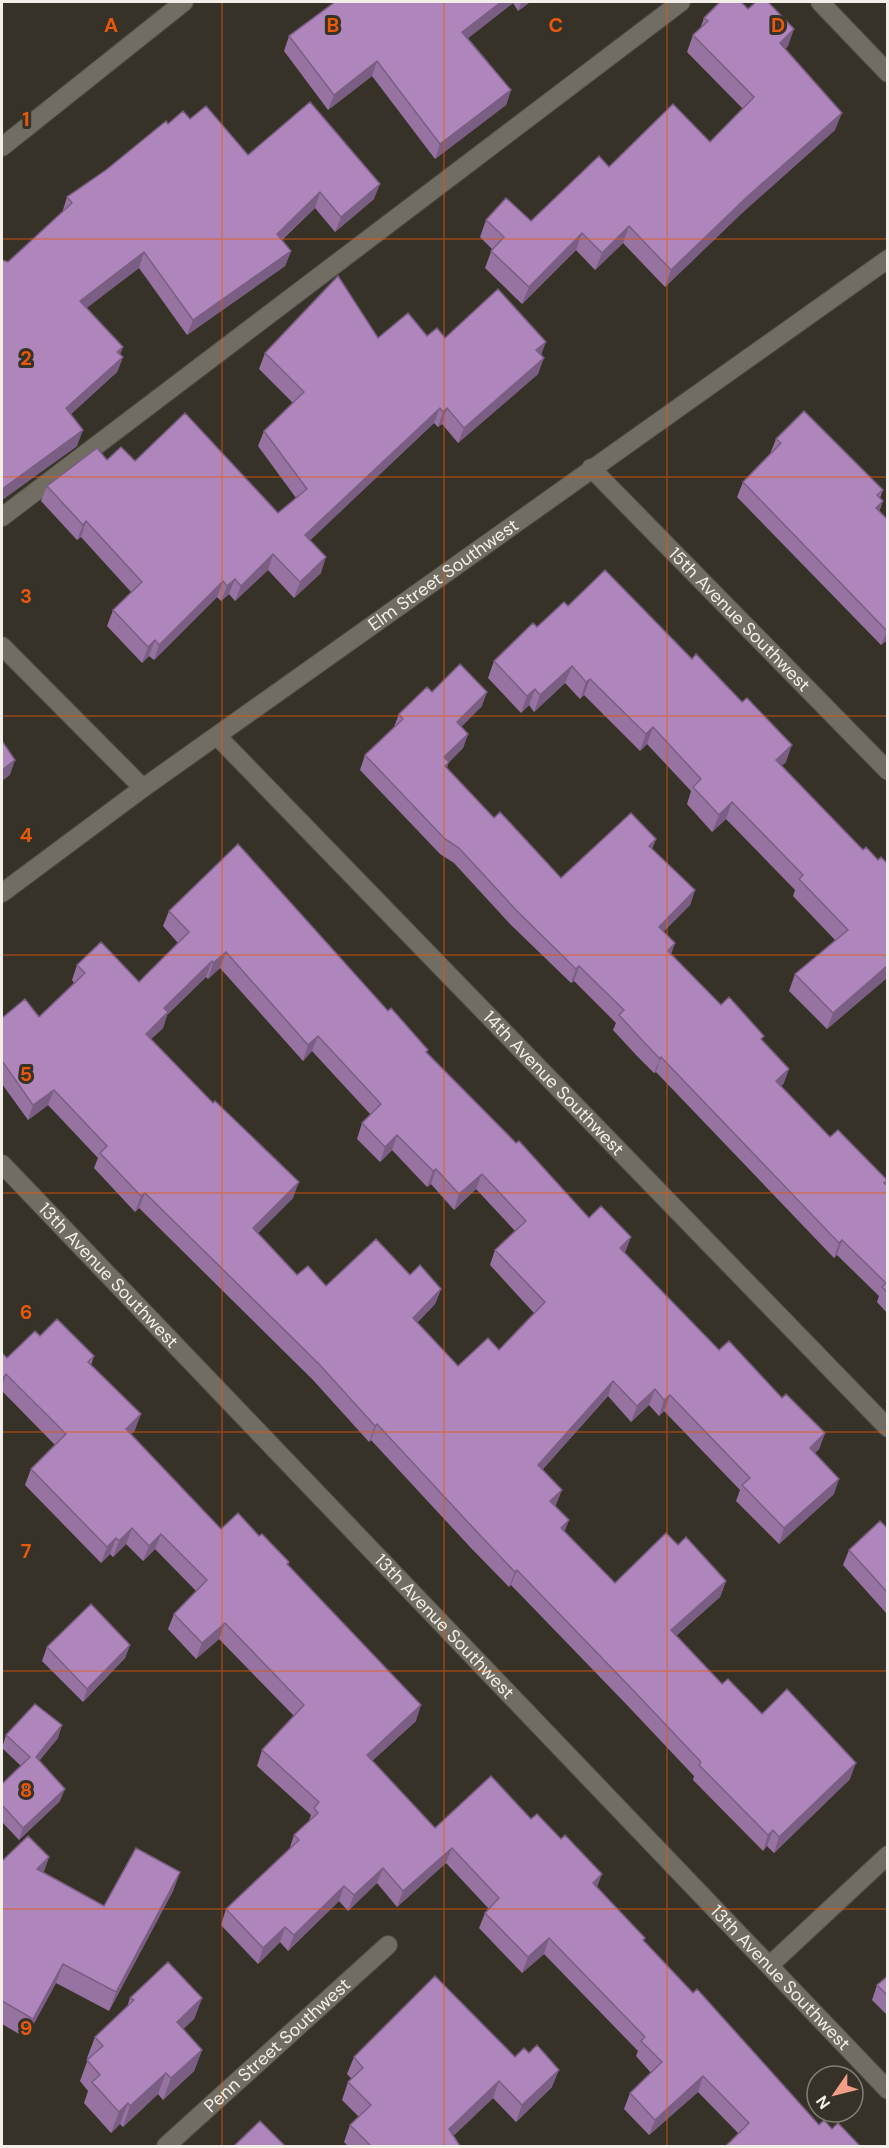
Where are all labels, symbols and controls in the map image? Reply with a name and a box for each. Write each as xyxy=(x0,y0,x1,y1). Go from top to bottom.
text: A xyxy=(104,12,118,38)
text: B xyxy=(327,12,339,38)
text: C xyxy=(549,12,563,38)
text: D xyxy=(771,12,785,38)
text: 1 xyxy=(22,106,30,132)
text: 2 xyxy=(20,345,32,371)
street label: Elm Street Southwest xyxy=(363,513,523,636)
street label: 15th Avenue Southwest xyxy=(663,542,816,697)
text: 3 xyxy=(20,583,32,609)
text: 4 xyxy=(20,822,33,848)
street label: 14th Avenue Southwest xyxy=(478,1005,629,1161)
text: 5 xyxy=(20,1061,32,1087)
street label: 13th Avenue Southwest xyxy=(33,1197,184,1353)
text: 6 xyxy=(20,1299,32,1325)
text: 7 xyxy=(21,1538,32,1564)
street label: 13th Avenue Southwest xyxy=(369,1548,520,1704)
text: 8 xyxy=(20,1777,32,1803)
street label: 13th Avenue Southwest xyxy=(705,1900,856,2056)
street label: Penn Street Southwest xyxy=(199,1973,356,2118)
text: 9 xyxy=(20,2015,32,2041)
north arrow xyxy=(805,2064,865,2124)
text: N xyxy=(811,2092,835,2113)

